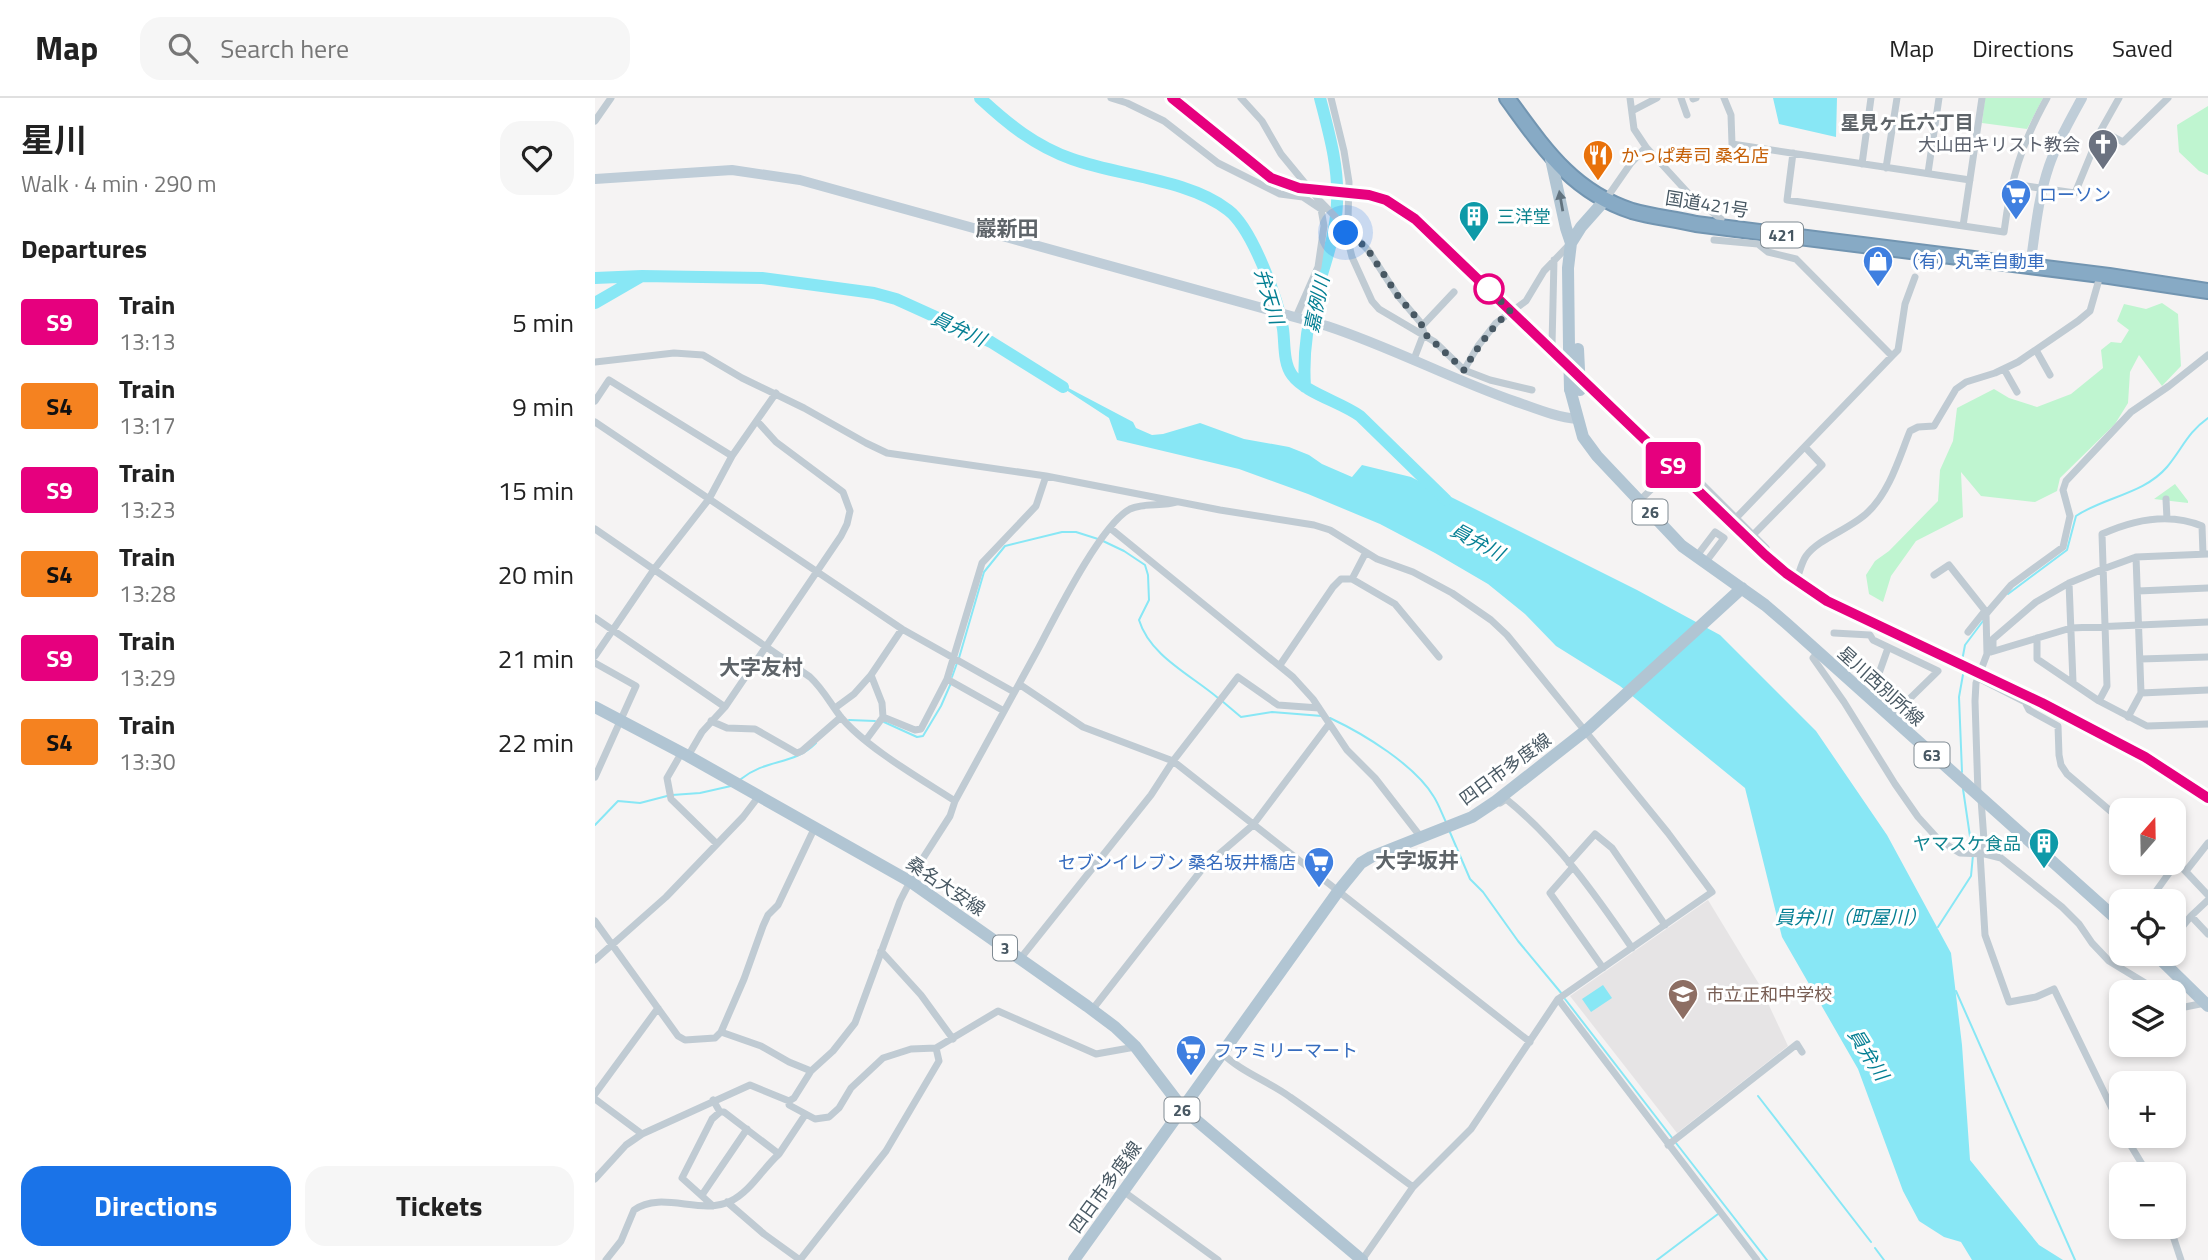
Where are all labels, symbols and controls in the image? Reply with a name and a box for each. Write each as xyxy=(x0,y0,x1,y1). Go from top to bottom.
search box xyxy=(140,17,630,80)
text: Map xyxy=(35,23,98,73)
icon: search xyxy=(164,29,202,67)
text: Search here xyxy=(220,29,349,68)
text: Map xyxy=(1889,30,1934,66)
text: Directions xyxy=(1972,30,2074,66)
text: Saved xyxy=(2112,30,2173,66)
district label: 星見ヶ丘六丁目 xyxy=(1840,107,1974,136)
text: 星川 xyxy=(21,115,87,165)
button: heart xyxy=(500,121,574,195)
church icon: 大山田キリスト教会 xyxy=(2086,127,2120,171)
place label: 大山田キリスト教会 xyxy=(1918,131,2080,158)
restaurant icon: かっぱ寿司 桑名店 xyxy=(1581,138,1615,182)
place label: かっぱ寿司 桑名店 xyxy=(1621,142,1769,169)
text: Walk · 4 min · 290 m xyxy=(21,166,217,201)
supermarket icon: ローソン xyxy=(1999,177,2033,221)
place label: ローソン xyxy=(2039,181,2111,208)
street label: 国道421号 xyxy=(1663,184,1751,224)
one-way arrow xyxy=(1555,190,1566,212)
building icon: 三洋堂 xyxy=(1457,199,1491,243)
place label: 三洋堂 xyxy=(1497,203,1551,230)
district label: 巖新田 xyxy=(976,212,1039,244)
your location xyxy=(1328,215,1363,250)
road number: 421 xyxy=(1761,223,1803,248)
text: Departures xyxy=(21,229,147,268)
shop icon: （有）丸幸自動車 xyxy=(1861,244,1895,288)
place label: （有）丸幸自動車 xyxy=(1901,248,2045,275)
water label: 弁天川 xyxy=(1248,264,1293,329)
water label: 嘉例川 xyxy=(1296,271,1337,335)
unlabelled marker xyxy=(1474,274,1504,304)
text: Train xyxy=(119,285,175,324)
text: 5 min xyxy=(512,303,574,342)
water label: 員弁川 xyxy=(927,303,993,354)
text: S9 xyxy=(46,304,73,340)
text: 13:13 xyxy=(119,324,176,359)
text: Train xyxy=(119,369,175,408)
text: 9 min xyxy=(512,387,574,426)
text: S4 xyxy=(46,388,73,424)
text: 13:17 xyxy=(119,408,176,443)
line badge: S9 xyxy=(1641,442,1705,488)
text: S9 xyxy=(1660,447,1686,483)
text: Train xyxy=(119,453,175,492)
text: 15 min xyxy=(498,471,574,510)
text: S9 xyxy=(46,472,73,508)
text: 13:23 xyxy=(119,492,176,527)
road number: 26 xyxy=(1633,500,1667,524)
water label: 員弁川 xyxy=(1446,515,1512,568)
text: Train xyxy=(119,537,175,576)
text: 20 min xyxy=(498,555,574,594)
text: S4 xyxy=(46,556,73,592)
text: 13:28 xyxy=(119,576,176,611)
text: Train xyxy=(119,621,175,660)
text: 21 min xyxy=(498,639,574,678)
text: S9 xyxy=(46,640,73,676)
street label: 星川西別所線 xyxy=(1832,640,1930,732)
district label: 大字友村 xyxy=(719,651,803,683)
text: 13:29 xyxy=(119,660,176,695)
text: Train xyxy=(119,705,175,744)
text: 22 min xyxy=(498,723,574,762)
text: S4 xyxy=(46,724,73,760)
street label: 四日市多度線 xyxy=(1453,726,1557,812)
road number: 63 xyxy=(1915,742,1949,768)
text: 13:30 xyxy=(119,744,176,779)
north arrow xyxy=(2109,798,2186,875)
map controls xyxy=(2109,798,2186,1239)
building icon: ヤマスケ食品 xyxy=(2027,826,2061,870)
place label: ヤマスケ食品 xyxy=(1913,830,2021,857)
district label: 大字坂井 xyxy=(1375,844,1459,876)
supermarket icon: セブンイレブン 桑名坂井橋店 xyxy=(1302,845,1336,889)
place label: セブンイレブン 桑名坂井橋店 xyxy=(1058,849,1296,876)
street label: 桑名大安線 xyxy=(901,850,991,922)
button: locate xyxy=(2109,889,2186,966)
water label: 員弁川（町屋川） xyxy=(1775,902,1927,931)
road number: 3 xyxy=(993,936,1017,960)
school or university icon: 市立正和中学校 xyxy=(1666,977,1700,1021)
button: layers xyxy=(2109,980,2186,1057)
place label: 市立正和中学校 xyxy=(1706,981,1832,1008)
water label: 員弁川 xyxy=(1842,1022,1897,1088)
supermarket icon: ファミリーマート xyxy=(1174,1033,1208,1077)
place label: ファミリーマート xyxy=(1214,1037,1358,1064)
button: + xyxy=(2109,1071,2186,1148)
road number: 26 xyxy=(1165,1098,1199,1122)
street label: 四日市多度線 xyxy=(1062,1135,1148,1239)
button: − xyxy=(2109,1162,2186,1239)
button: Directions xyxy=(21,1166,291,1246)
button: Tickets xyxy=(305,1166,574,1246)

